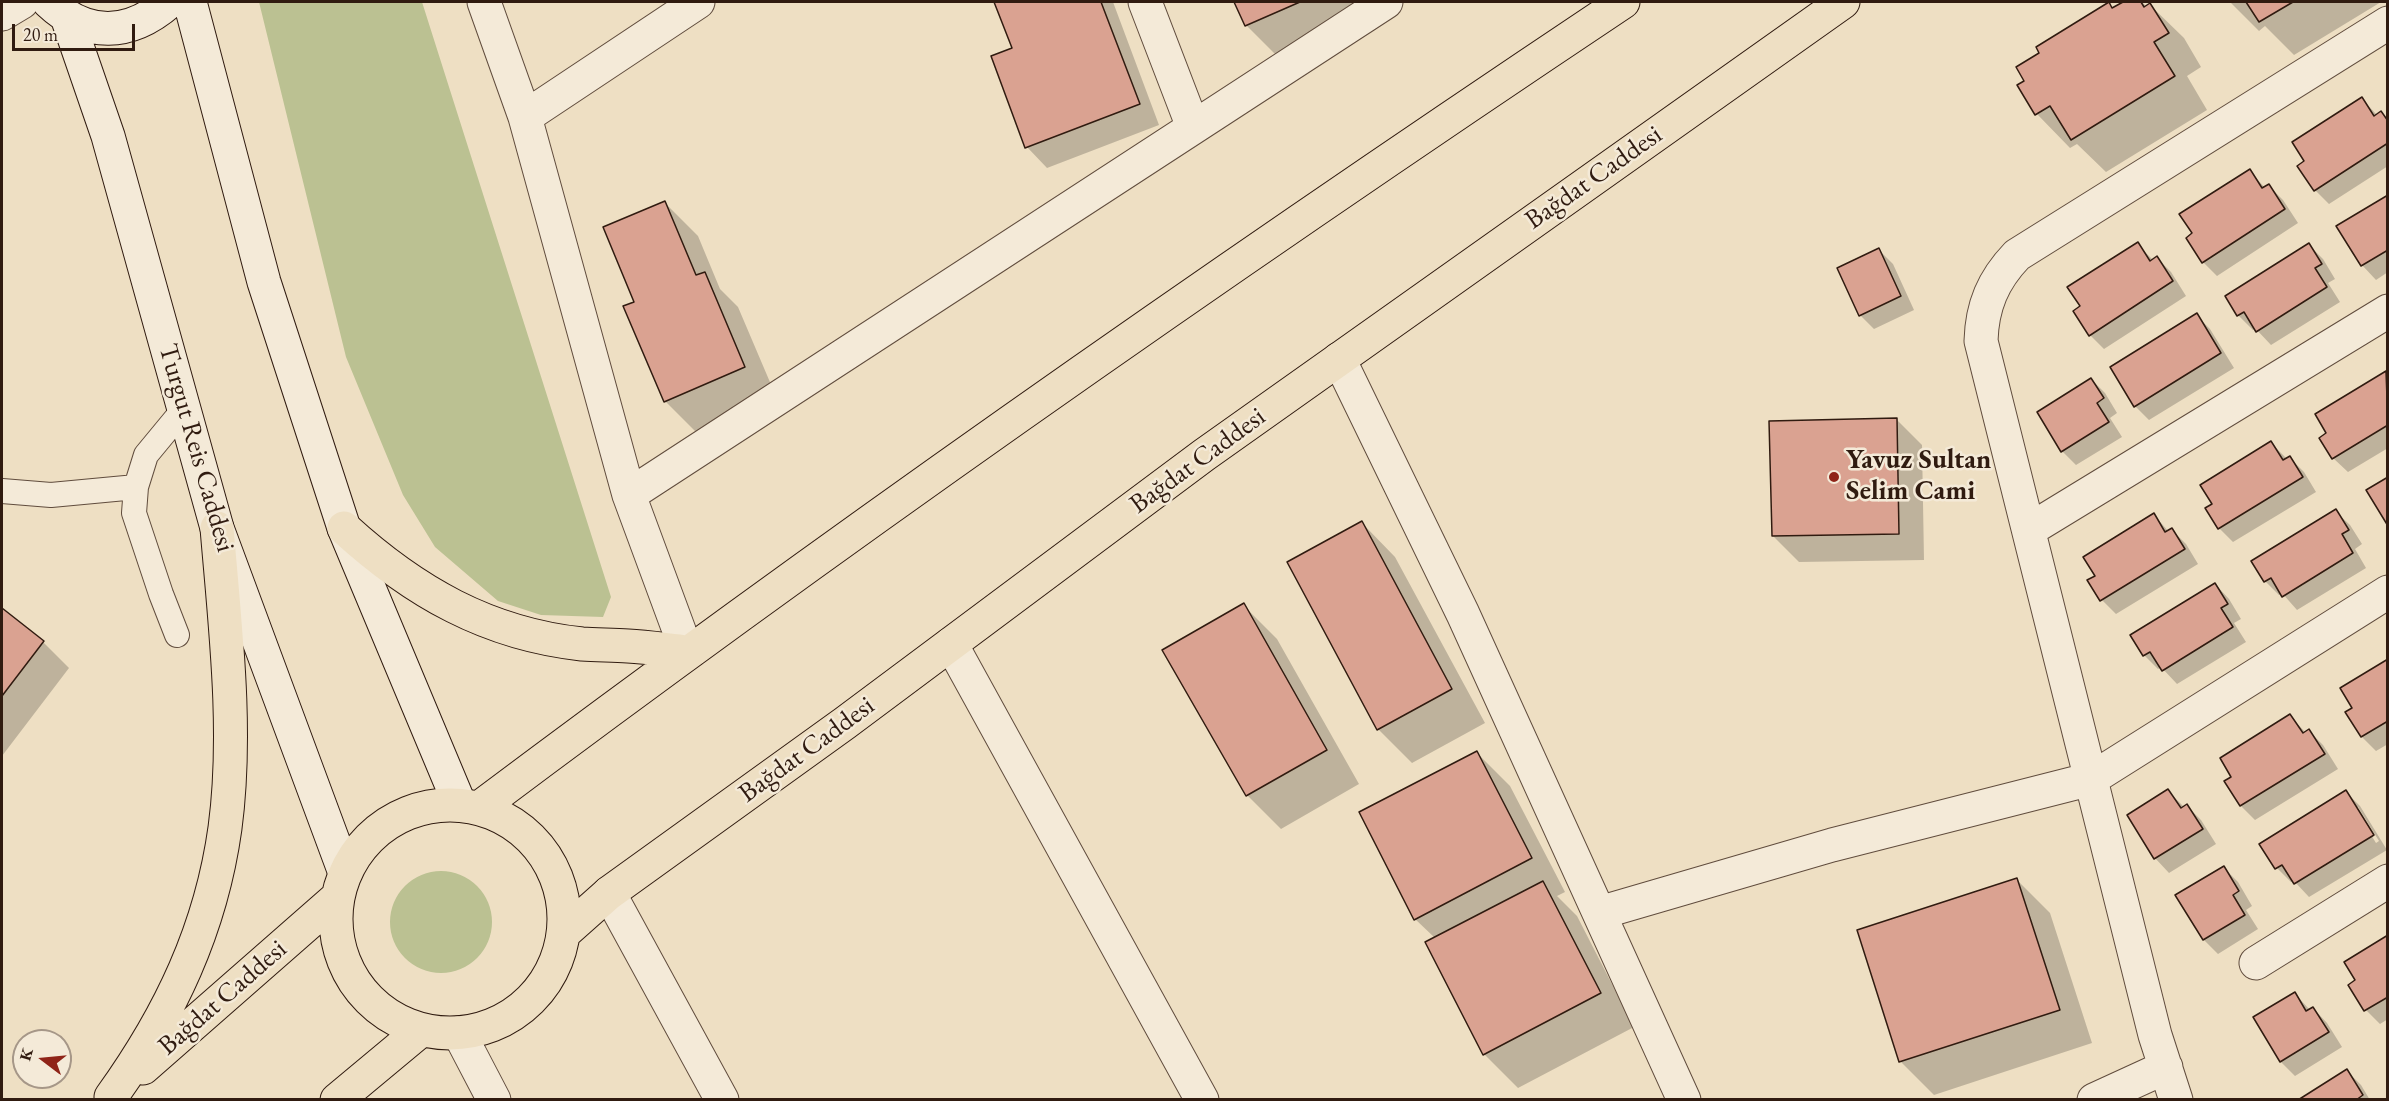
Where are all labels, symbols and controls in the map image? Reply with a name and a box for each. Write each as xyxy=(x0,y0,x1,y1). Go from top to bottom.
scale bar xyxy=(15,12,138,50)
text: 20 m xyxy=(23,23,58,46)
street label: Bağdat Caddesi xyxy=(1519,119,1669,237)
street label: Turgut Reis Caddesi xyxy=(151,340,241,556)
street label: Bağdat Caddesi xyxy=(1124,401,1272,521)
place label: Yavuz Sultan Selim Cami xyxy=(1846,445,1991,508)
marker: Yavuz Sultan Selim Cami xyxy=(1827,470,1841,484)
street label: Bağdat Caddesi xyxy=(733,690,881,810)
street label: Bağdat Caddesi xyxy=(152,933,294,1063)
north arrow xyxy=(12,1029,72,1089)
text: K xyxy=(14,1046,38,1063)

